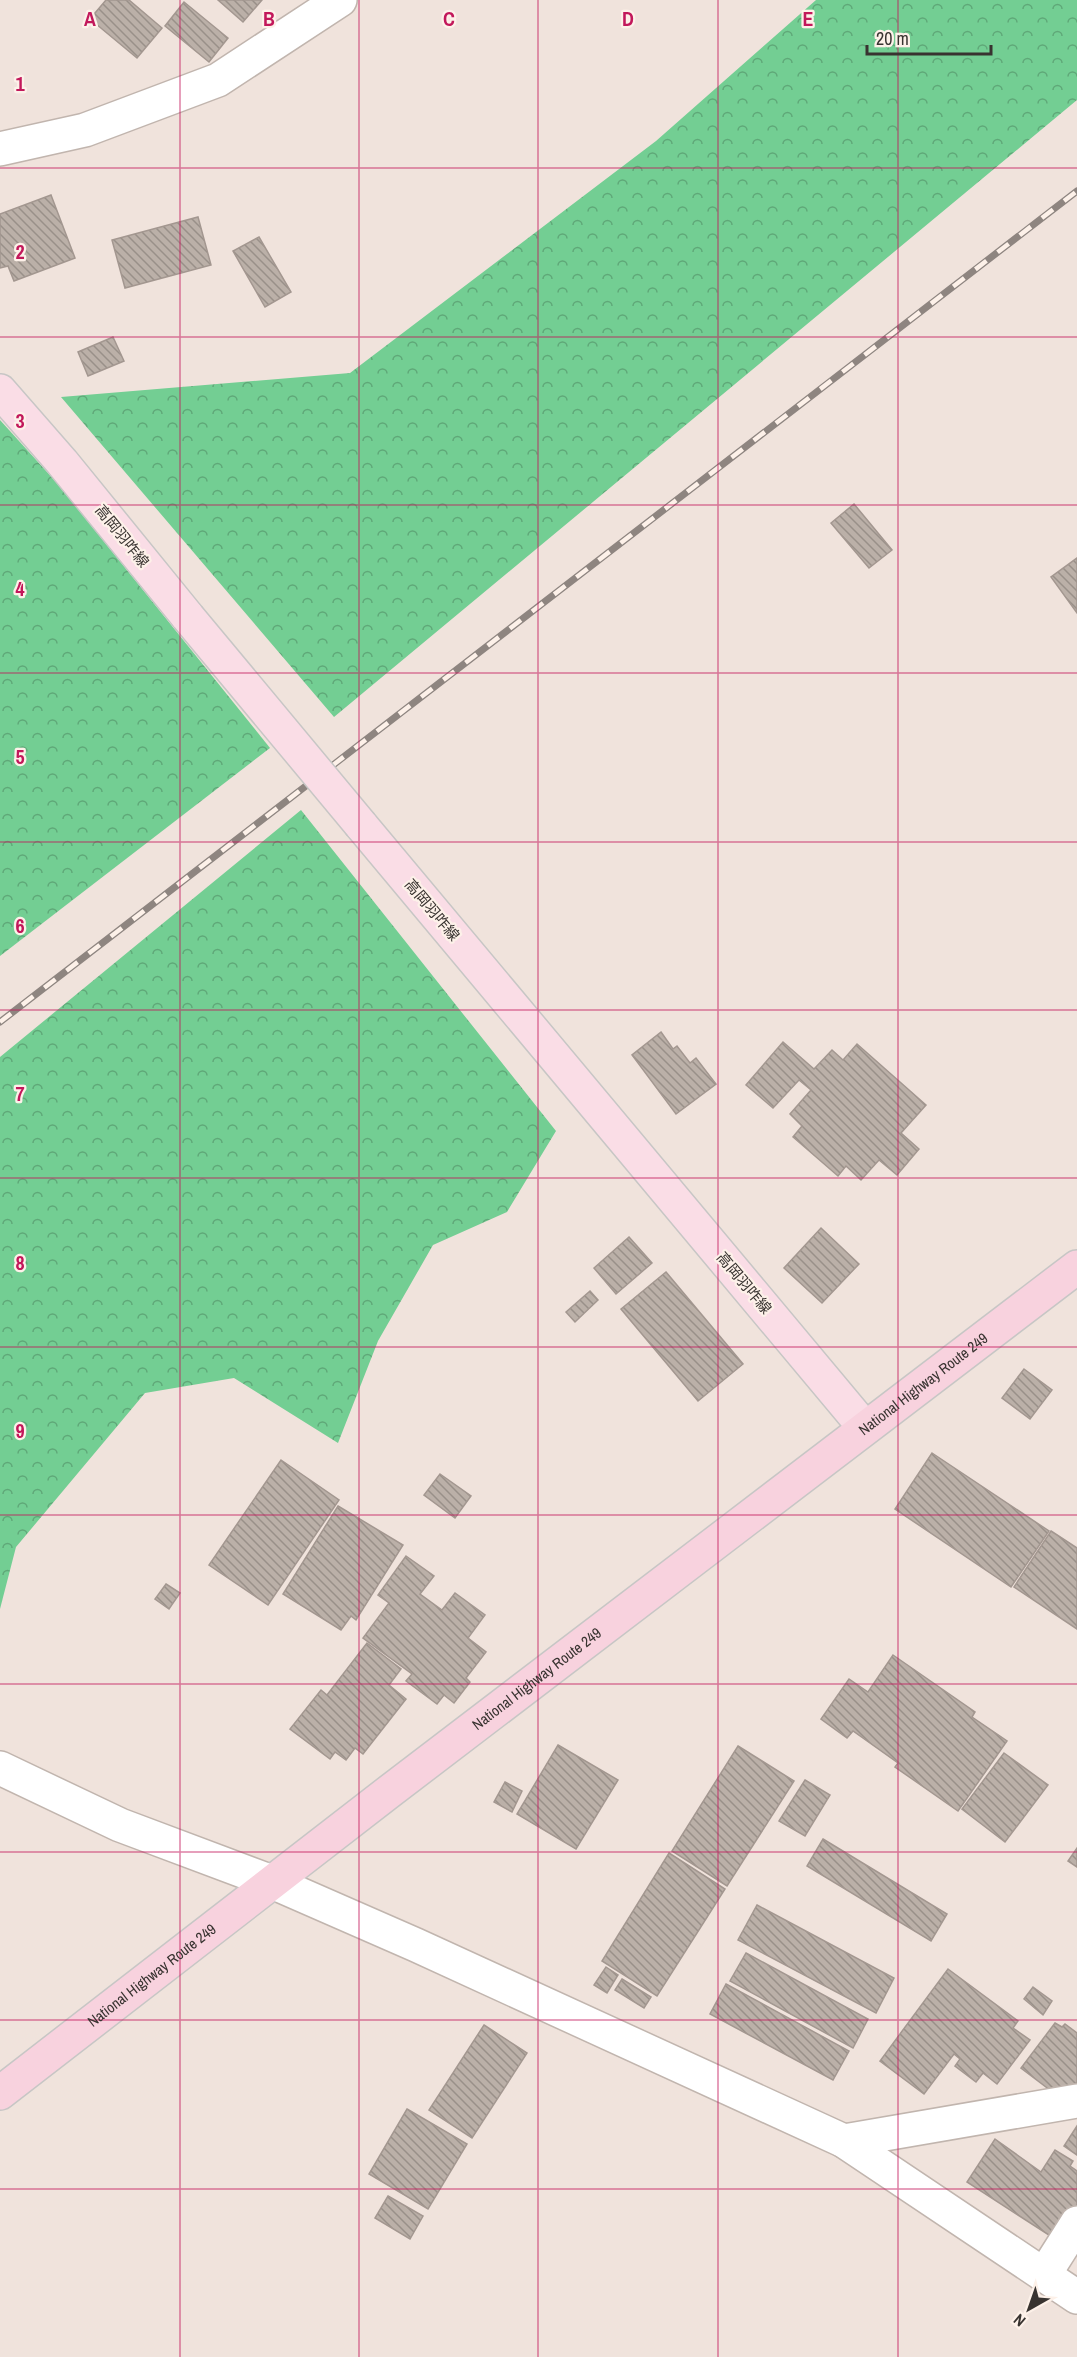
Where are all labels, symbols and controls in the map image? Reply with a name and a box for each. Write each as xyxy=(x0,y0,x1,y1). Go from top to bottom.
text: A xyxy=(84,5,96,32)
text: B xyxy=(263,5,275,32)
text: C xyxy=(443,5,455,32)
text: D xyxy=(622,5,634,32)
text: E xyxy=(803,5,814,32)
scale bar xyxy=(867,18,992,56)
text: 20 m xyxy=(876,26,909,51)
text: 1 xyxy=(15,70,25,97)
text: 2 xyxy=(15,238,25,265)
text: 3 xyxy=(15,407,25,434)
street label: 高岡羽咋線 xyxy=(91,500,154,571)
text: 4 xyxy=(15,575,25,602)
text: 5 xyxy=(15,743,25,770)
street label: 高岡羽咋線 xyxy=(400,874,465,945)
text: 6 xyxy=(15,912,25,939)
text: 7 xyxy=(15,1080,25,1107)
street label: 高岡羽咋線 xyxy=(712,1247,777,1318)
text: 8 xyxy=(15,1249,25,1276)
street label: National Highway Route 249 xyxy=(854,1328,992,1440)
text: 9 xyxy=(15,1417,25,1444)
street label: National Highway Route 249 xyxy=(468,1622,606,1735)
street label: National Highway Route 249 xyxy=(83,1918,220,2032)
north arrow xyxy=(999,2279,1059,2339)
text: N xyxy=(1009,2309,1030,2332)

